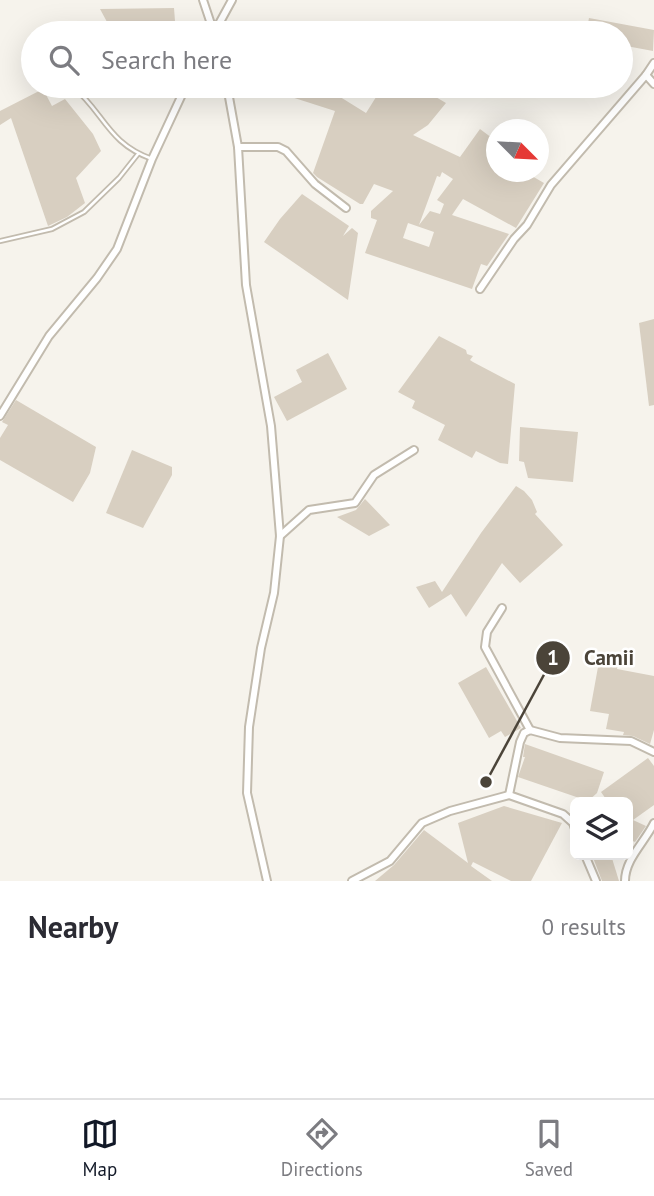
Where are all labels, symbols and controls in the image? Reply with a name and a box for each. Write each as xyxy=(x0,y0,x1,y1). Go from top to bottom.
search box xyxy=(21,21,633,98)
icon: search xyxy=(45,41,83,79)
text: Search here xyxy=(101,43,232,76)
north arrow xyxy=(486,119,549,182)
callout: Camii xyxy=(535,637,648,679)
text: 1 xyxy=(547,644,559,671)
text: Camii xyxy=(584,644,634,671)
map controls xyxy=(570,797,633,860)
button: layers xyxy=(570,797,633,860)
text: Nearby xyxy=(28,907,118,946)
text: 0 results xyxy=(542,912,626,941)
tab: Map xyxy=(81,1115,119,1181)
tab: Directions xyxy=(281,1115,363,1181)
tab: Saved xyxy=(525,1115,573,1181)

